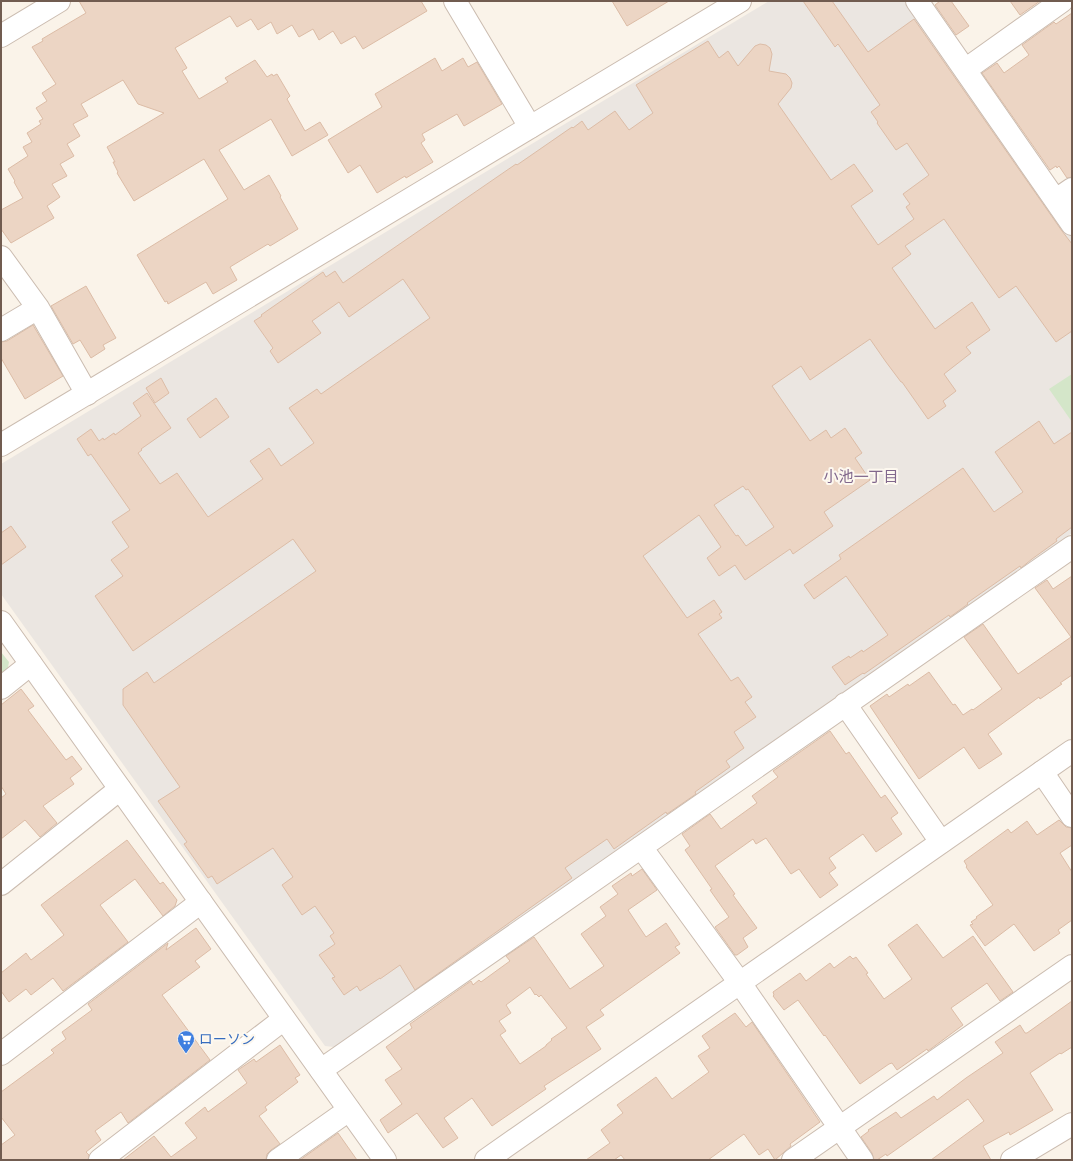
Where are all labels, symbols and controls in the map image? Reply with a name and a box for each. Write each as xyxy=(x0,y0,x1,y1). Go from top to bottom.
district label: 小池一丁目 xyxy=(823,467,899,486)
supermarket icon: ローソン xyxy=(176,1029,196,1054)
place label: ローソン xyxy=(199,1030,255,1048)

